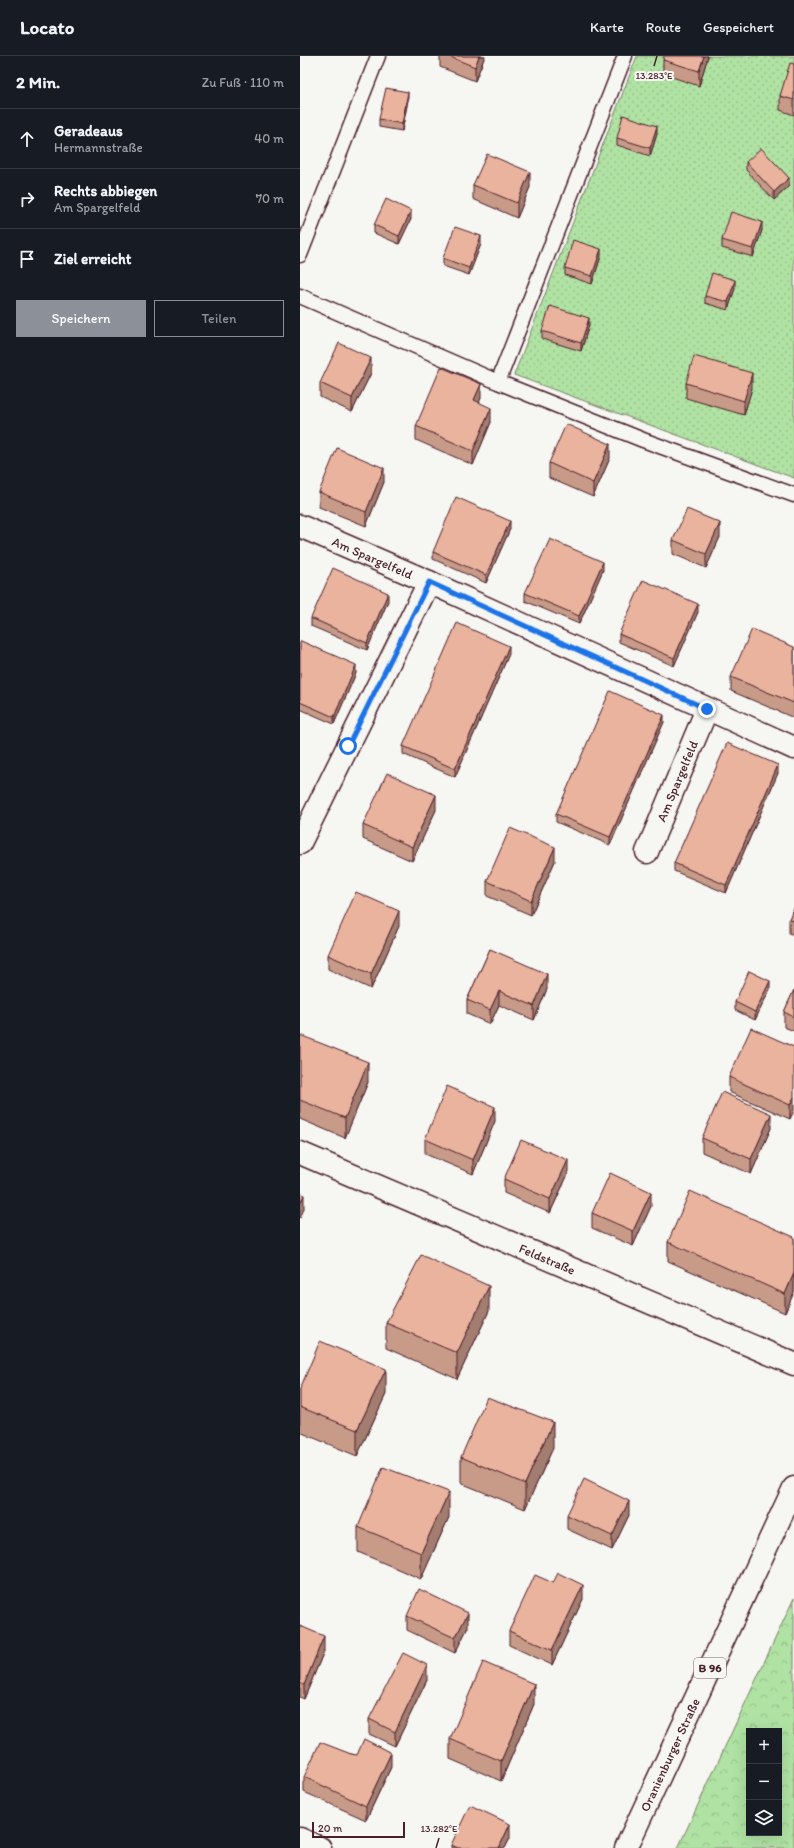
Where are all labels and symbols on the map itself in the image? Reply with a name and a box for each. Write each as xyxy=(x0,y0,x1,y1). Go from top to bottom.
text: 13.283°E xyxy=(635,69,673,82)
street label: Am Spargelfeld xyxy=(330,534,415,582)
route end xyxy=(698,700,716,718)
route start xyxy=(339,737,357,755)
street label: Am Spargelfeld xyxy=(654,738,701,824)
street label: Feldstraße xyxy=(517,1241,577,1278)
road number: B 96 xyxy=(694,1658,726,1678)
street label: Oranienburger Straße xyxy=(637,1696,703,1814)
scale bar xyxy=(312,1820,405,1839)
text: 13.282°E xyxy=(420,1822,458,1835)

